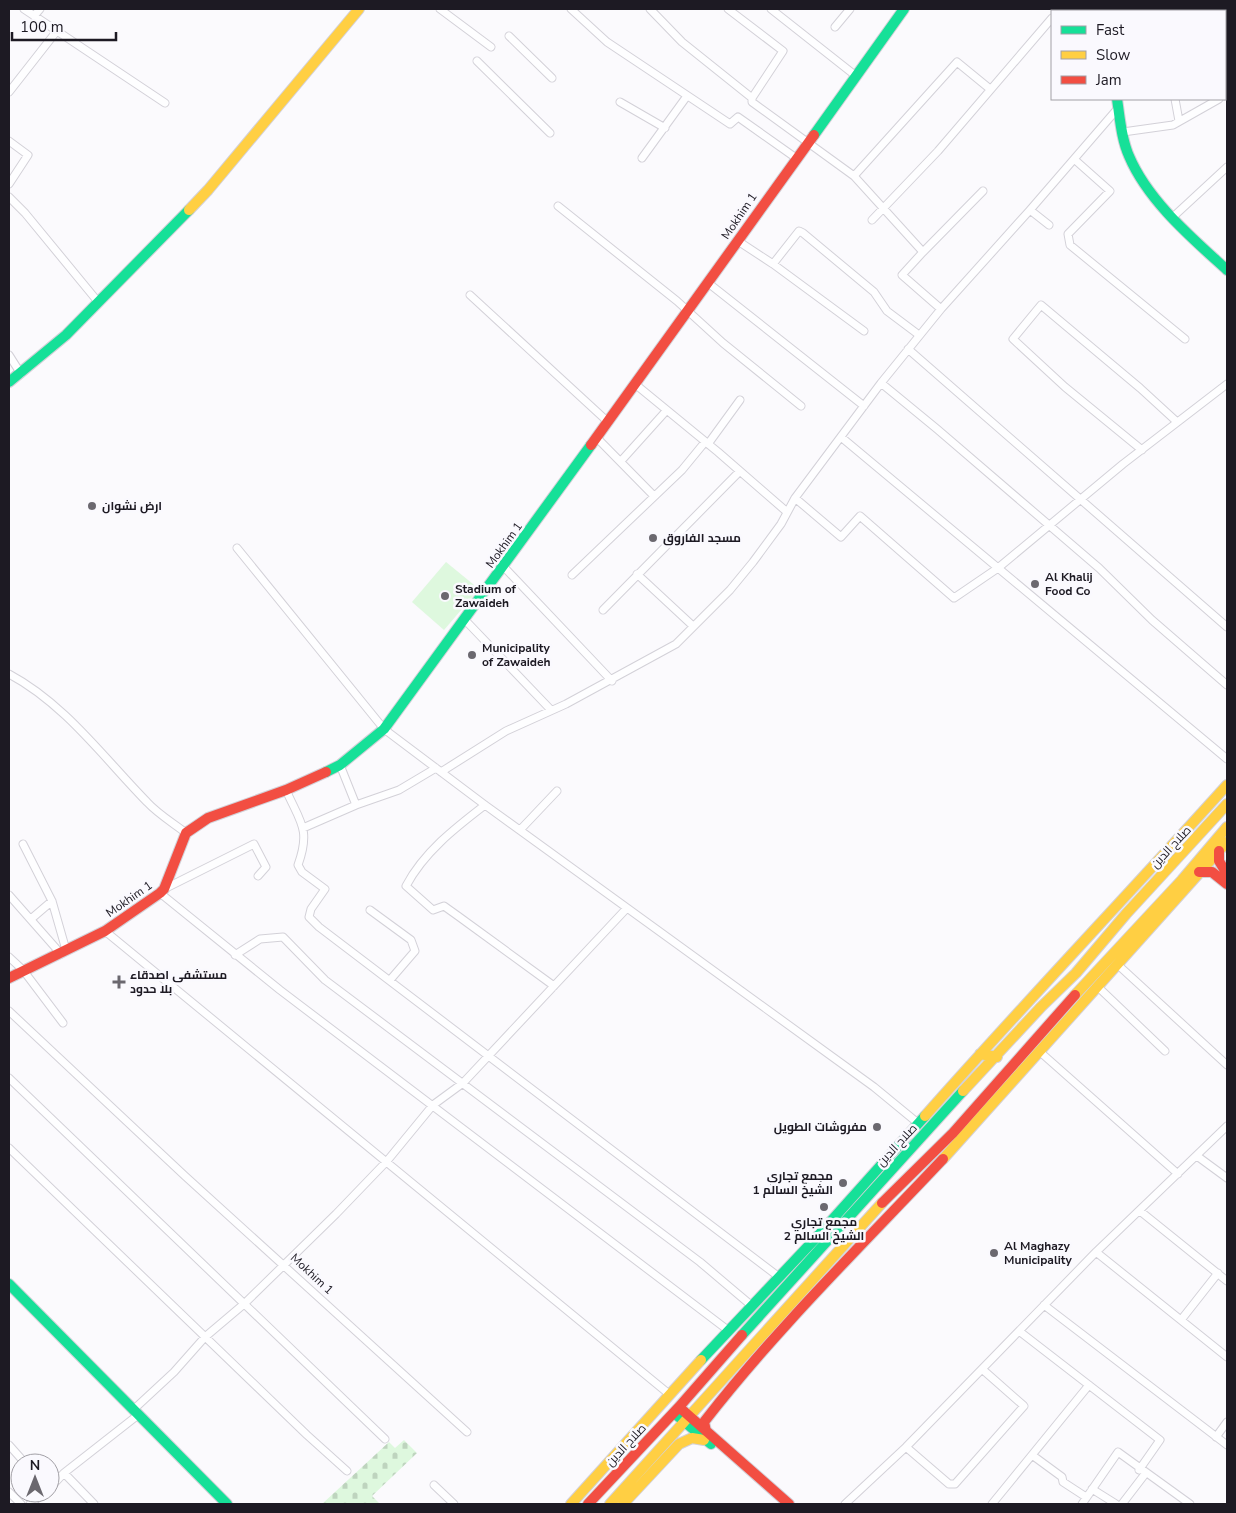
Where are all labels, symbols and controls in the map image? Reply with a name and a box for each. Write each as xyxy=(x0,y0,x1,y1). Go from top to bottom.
scale bar xyxy=(12,10,116,42)
legend xyxy=(1051,10,1226,100)
text: 100 m xyxy=(20,17,64,37)
text: Fast xyxy=(1096,20,1125,40)
text: Slow xyxy=(1096,45,1131,65)
text: Jam xyxy=(1095,70,1122,90)
street label: Mokhim 1 xyxy=(718,190,760,242)
place label: ارض نشوان xyxy=(102,498,162,514)
marker: ارض نشوان xyxy=(86,500,98,512)
street label: Mokhim 1 xyxy=(482,519,526,571)
place label: مسجد الفاروق xyxy=(663,530,741,546)
marker: مسجد الفاروق xyxy=(647,532,659,544)
place label: Al Khalij Food Co xyxy=(1045,569,1093,599)
marker: Al Khalij Food Co xyxy=(1029,578,1041,590)
place label: Stadium of Zawaideh xyxy=(455,581,517,611)
marker: Stadium of Zawaideh xyxy=(439,590,451,602)
place label: Municipality of Zawaideh xyxy=(482,640,551,670)
marker: Municipality of Zawaideh xyxy=(466,649,478,661)
street label: صلاح الدين xyxy=(1147,822,1195,872)
street label: Mokhim 1 xyxy=(103,877,155,921)
place label: مستشفى اصدقاء بلا حدود xyxy=(130,967,227,997)
marker: مستشفى اصدقاء بلا حدود xyxy=(112,975,126,989)
place label: مفروشات الطويل xyxy=(774,1119,867,1135)
street label: صلاح الدين xyxy=(873,1120,921,1170)
marker: مفروشات الطويل xyxy=(871,1121,883,1133)
place label: مجمع تجاري الشيخ السالم 1 xyxy=(752,1168,833,1199)
marker: مجمع تجاري الشيخ السالم 1 xyxy=(837,1177,849,1189)
marker: مجمع تجاري الشيخ السالم 2 xyxy=(818,1201,830,1213)
place label: مجمع تجاري الشيخ السالم 2 xyxy=(784,1214,864,1245)
place label: Al Maghazy Municipality xyxy=(1004,1238,1073,1268)
marker: Al Maghazy Municipality xyxy=(988,1247,1000,1259)
street label: Mokhim 1 xyxy=(287,1250,337,1298)
street label: صلاح الدين xyxy=(602,1420,650,1470)
north arrow xyxy=(10,1453,60,1503)
text: N xyxy=(30,1456,40,1475)

